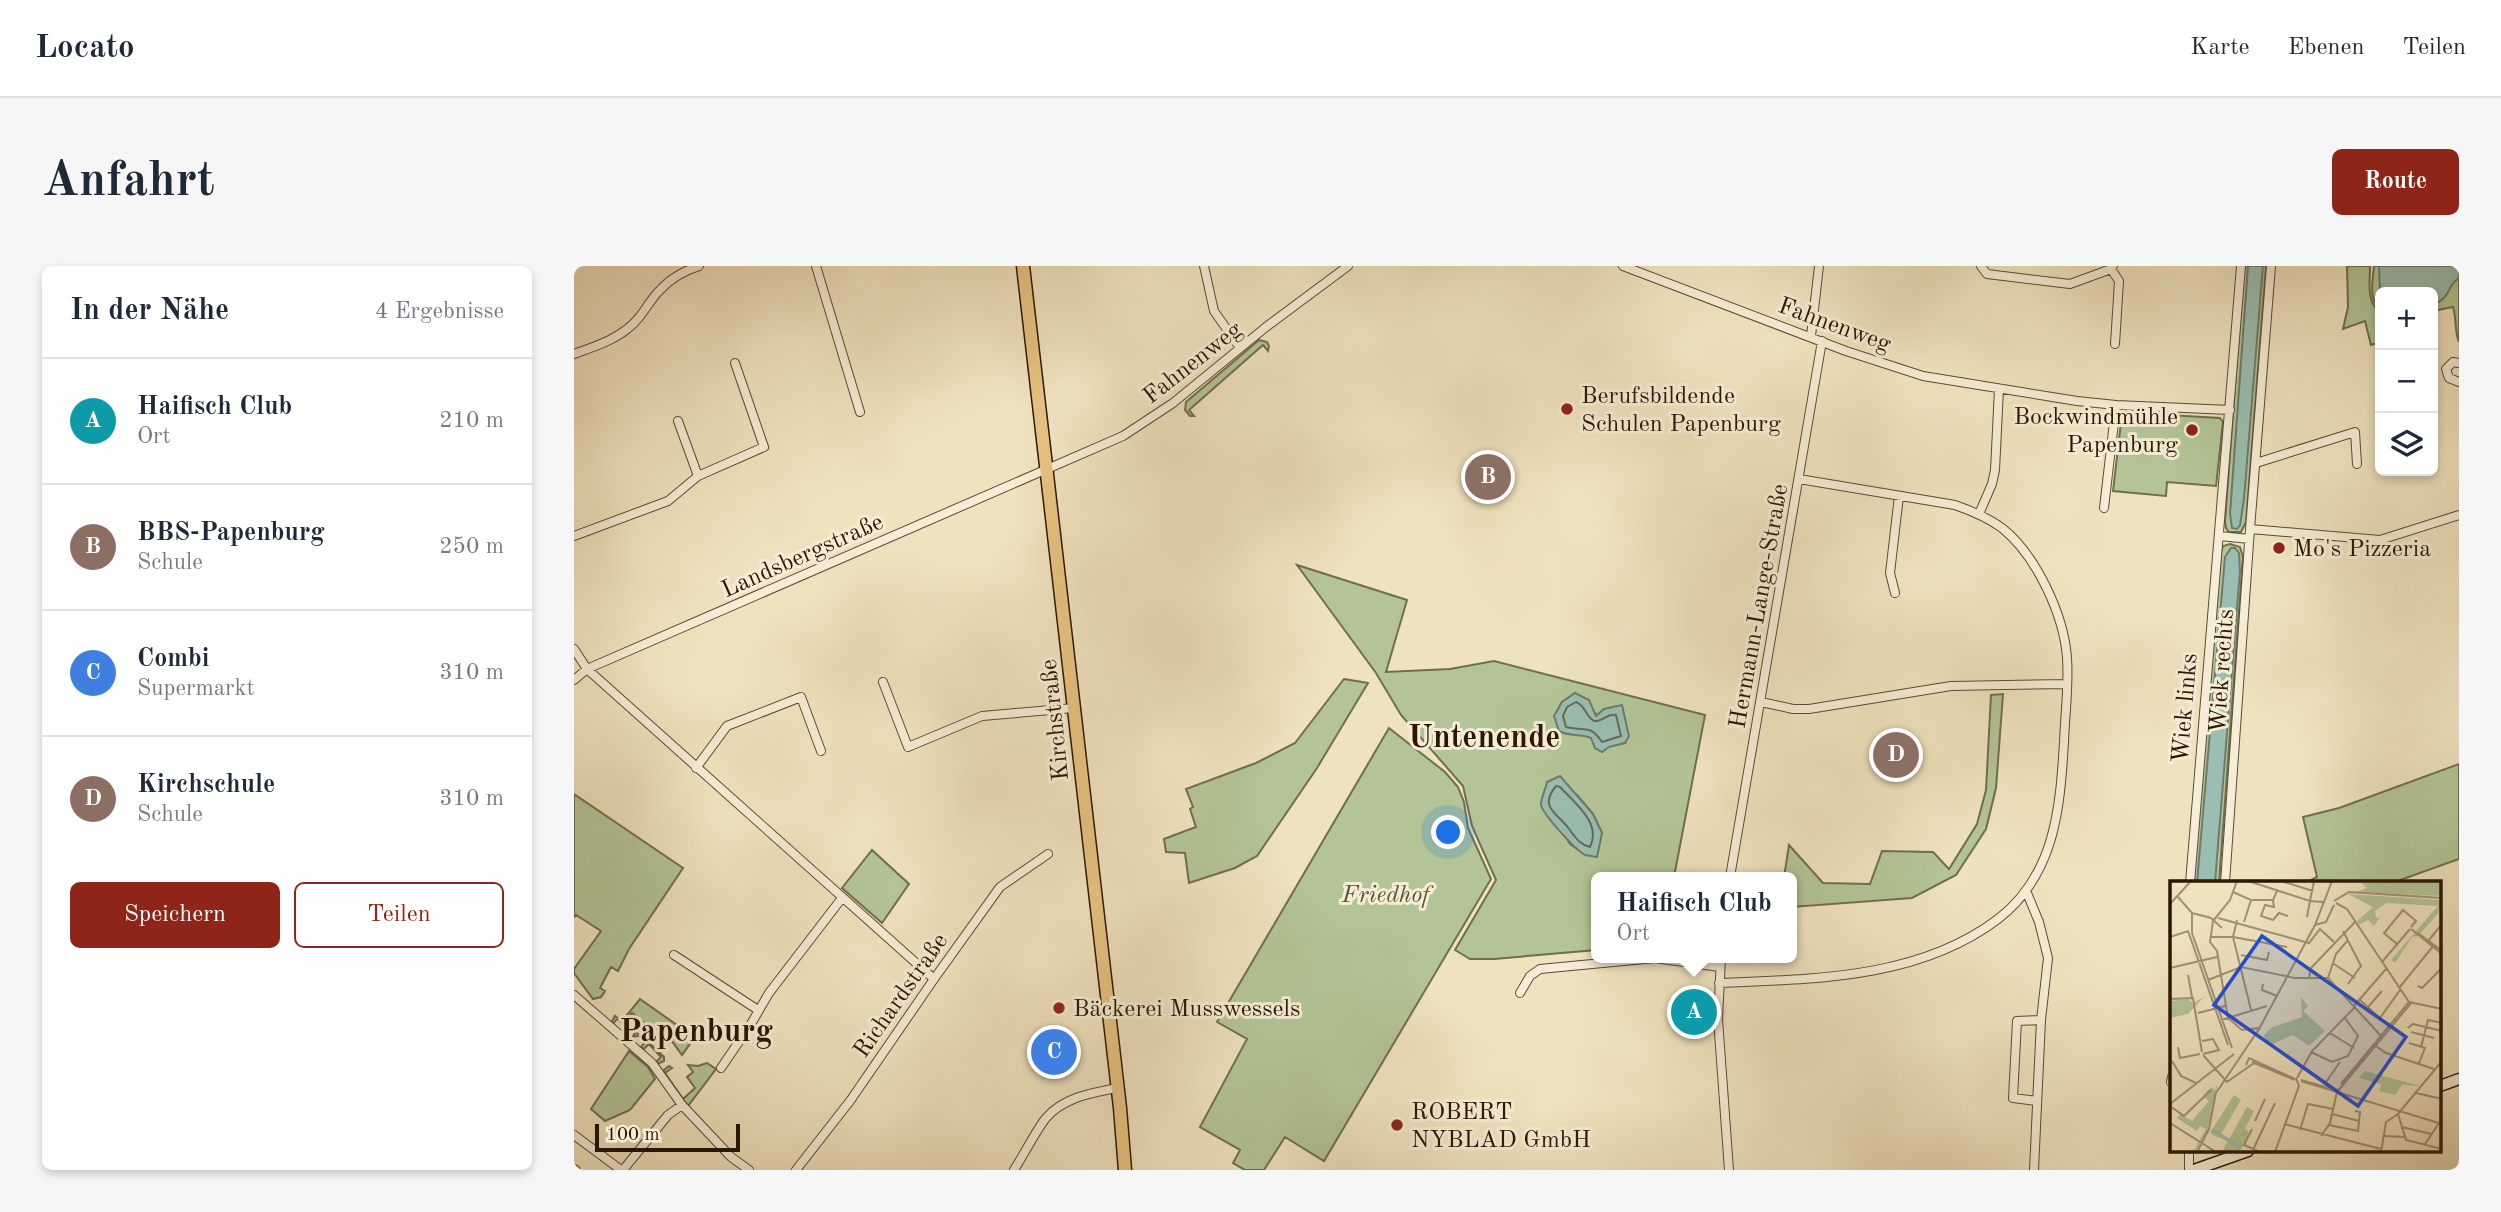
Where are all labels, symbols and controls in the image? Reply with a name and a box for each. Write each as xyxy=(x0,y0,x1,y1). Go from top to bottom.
text: Locato xyxy=(35,32,135,65)
text: Karte xyxy=(2190,36,2250,60)
text: Ebenen xyxy=(2288,36,2364,60)
text: Teilen xyxy=(2402,36,2466,60)
button: Route xyxy=(2332,149,2459,215)
text: Anfahrt xyxy=(42,158,215,207)
map controls xyxy=(2375,287,2438,476)
button: + xyxy=(2375,287,2438,350)
street label: Fahnenweg xyxy=(1775,294,1894,357)
text: In der Nähe xyxy=(70,296,229,326)
text: 4 Ergebnisse xyxy=(375,300,504,323)
street label: Fahnenweg xyxy=(1139,318,1247,409)
button: − xyxy=(2375,350,2438,413)
place label: Berufsbildende Schulen Papenburg xyxy=(1581,385,1781,437)
text: Haifisch Club xyxy=(137,394,292,420)
marker: Berufsbildende Schulen Papenburg xyxy=(1559,401,1575,417)
place label: Bockwindmühle Papenburg xyxy=(2014,406,2178,458)
text: A xyxy=(84,409,102,432)
text: 210 m xyxy=(439,409,504,432)
button: layers xyxy=(2375,413,2438,476)
marker: Bockwindmühle Papenburg xyxy=(2184,422,2200,438)
text: Ort xyxy=(137,425,171,448)
pin: B xyxy=(1465,451,1511,503)
street label: Hermann-Lange-Straße xyxy=(1727,482,1793,731)
street label: Landsbergstraße xyxy=(718,510,887,603)
text: BBS-Papenburg xyxy=(137,520,325,546)
text: B xyxy=(85,535,101,558)
text: 250 m xyxy=(439,535,504,558)
place label: Mo's Pizzeria xyxy=(2293,538,2431,562)
marker: Mo's Pizzeria xyxy=(2271,540,2287,556)
text: Schule xyxy=(137,551,203,574)
street label: Wiek rechts xyxy=(2207,608,2239,734)
text: Combi xyxy=(137,646,210,672)
street label: Wiek links xyxy=(2169,652,2203,764)
street label: Kirchstraße xyxy=(1038,658,1074,782)
text: C xyxy=(85,661,101,684)
text: 310 m xyxy=(439,661,504,684)
text: Supermarkt xyxy=(137,677,255,700)
district label: Untenende xyxy=(1408,723,1560,755)
pin: D xyxy=(1873,729,1919,781)
text: Kirchschule xyxy=(137,772,275,798)
text: D xyxy=(84,787,102,810)
text: 310 m xyxy=(439,787,504,810)
text: Schule xyxy=(137,803,203,826)
your location xyxy=(1431,815,1465,849)
popup xyxy=(1591,872,1797,963)
inset map xyxy=(2170,881,2442,1152)
button: Speichern xyxy=(70,882,280,948)
button: Teilen xyxy=(294,882,504,948)
park label: Friedhof xyxy=(1341,884,1434,908)
text: Haifisch Club xyxy=(1616,891,1772,917)
text: Ort xyxy=(1616,922,1650,945)
street label: Richardstraße xyxy=(850,930,953,1063)
pin: A xyxy=(1671,986,1717,1038)
place label: Bäckerei Musswessels xyxy=(1073,998,1301,1022)
marker: Bäckerei Musswessels xyxy=(1051,1000,1067,1016)
district label: Papenburg xyxy=(619,1017,773,1049)
pin: C xyxy=(1031,1026,1077,1078)
place label: ROBERT NYBLAD GmbH xyxy=(1411,1101,1591,1153)
marker: ROBERT NYBLAD GmbH xyxy=(1389,1117,1405,1133)
scale bar xyxy=(595,1121,740,1153)
text: 100 m xyxy=(606,1126,659,1145)

